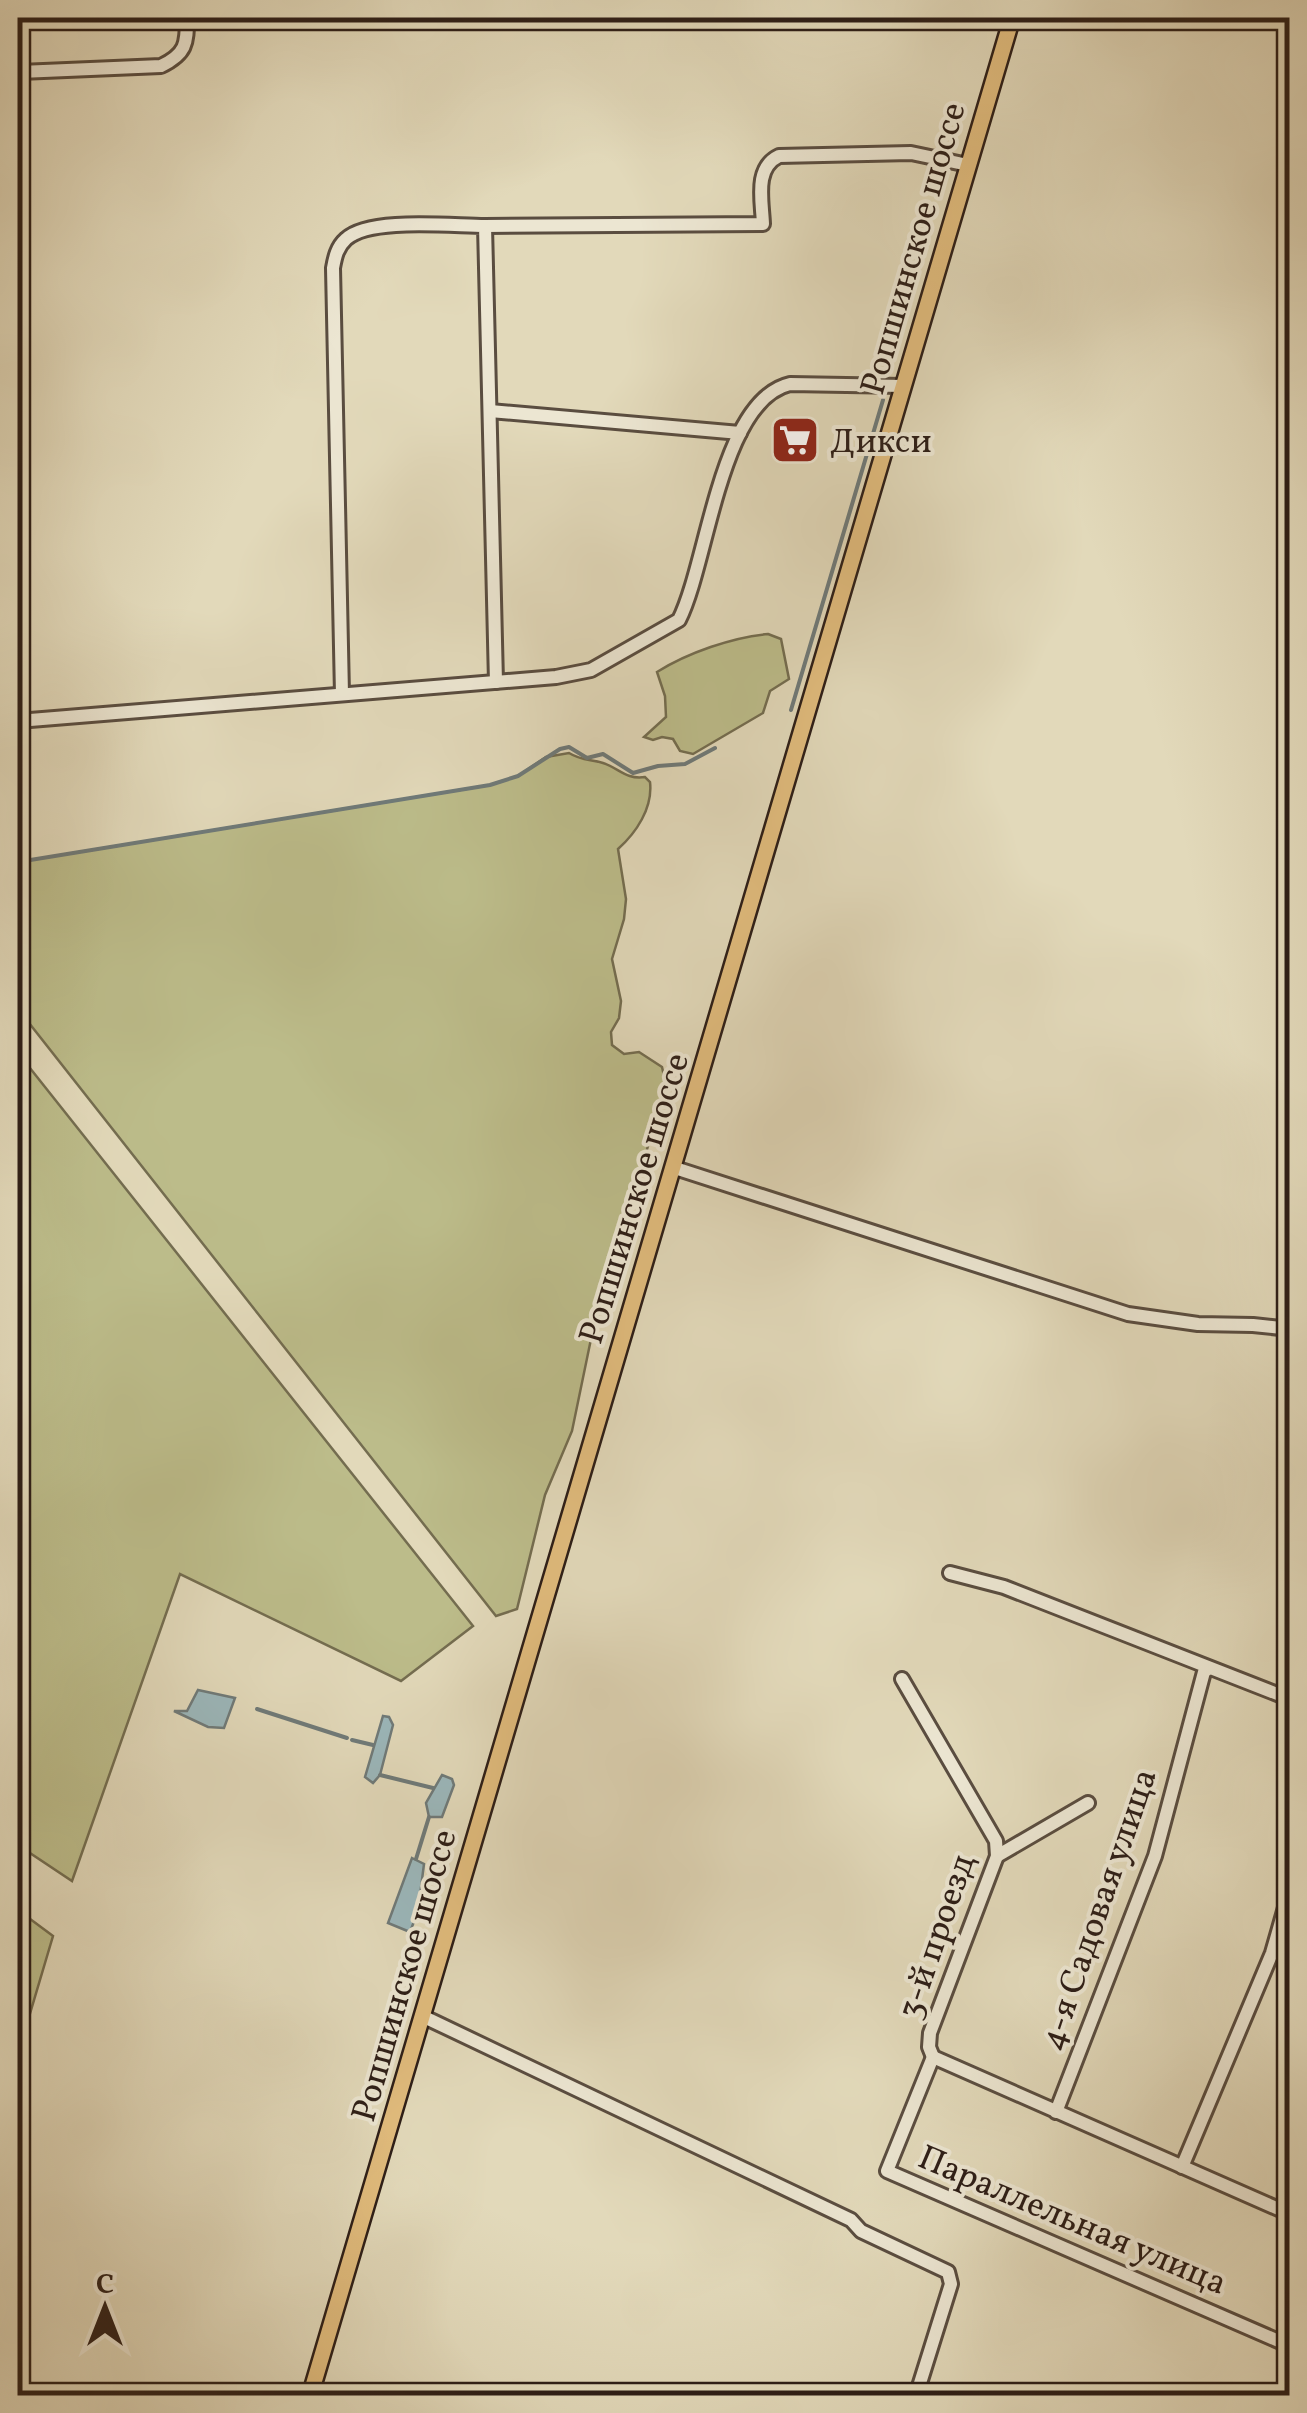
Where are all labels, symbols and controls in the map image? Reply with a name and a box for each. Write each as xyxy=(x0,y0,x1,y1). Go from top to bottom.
street label: Ропшинское шоссе xyxy=(850,97,980,401)
supermarket icon: Дикси xyxy=(769,414,821,466)
place label: Дикси xyxy=(830,419,932,467)
street label: Ропшинское шоссе xyxy=(569,1047,703,1350)
street label: 4-я Садовая улица xyxy=(1029,1763,1171,2057)
street label: Ропшинское шоссе xyxy=(341,1824,471,2128)
street label: 3-й проезд xyxy=(887,1848,989,2026)
street label: Параллельная улица xyxy=(910,2135,1234,2309)
north arrow xyxy=(55,2258,155,2358)
text: С xyxy=(96,2266,114,2305)

